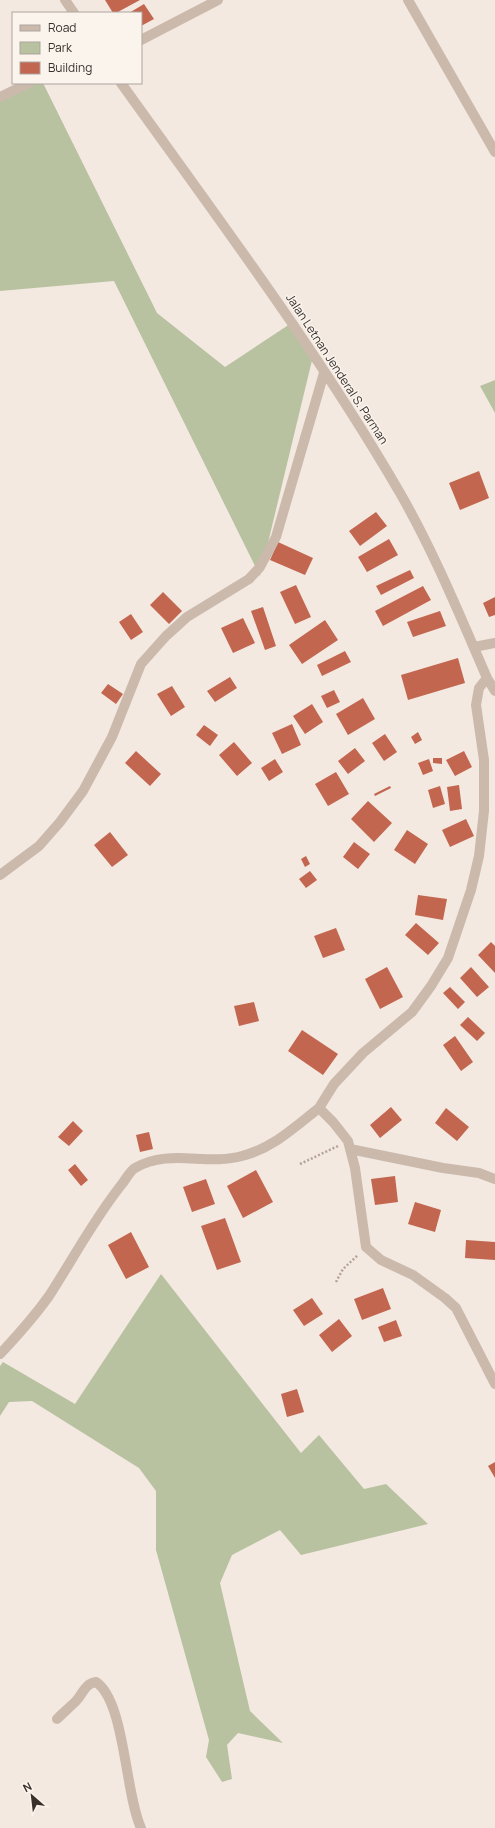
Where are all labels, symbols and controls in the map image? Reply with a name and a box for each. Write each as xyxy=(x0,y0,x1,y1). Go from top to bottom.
legend xyxy=(12,12,142,84)
text: Road xyxy=(48,19,76,36)
text: Park xyxy=(48,39,73,56)
text: Building xyxy=(48,59,92,76)
street label: Jalan Letnan Jenderal S. Parman xyxy=(282,290,393,447)
north arrow xyxy=(12,1776,52,1816)
text: N xyxy=(20,1778,34,1795)

